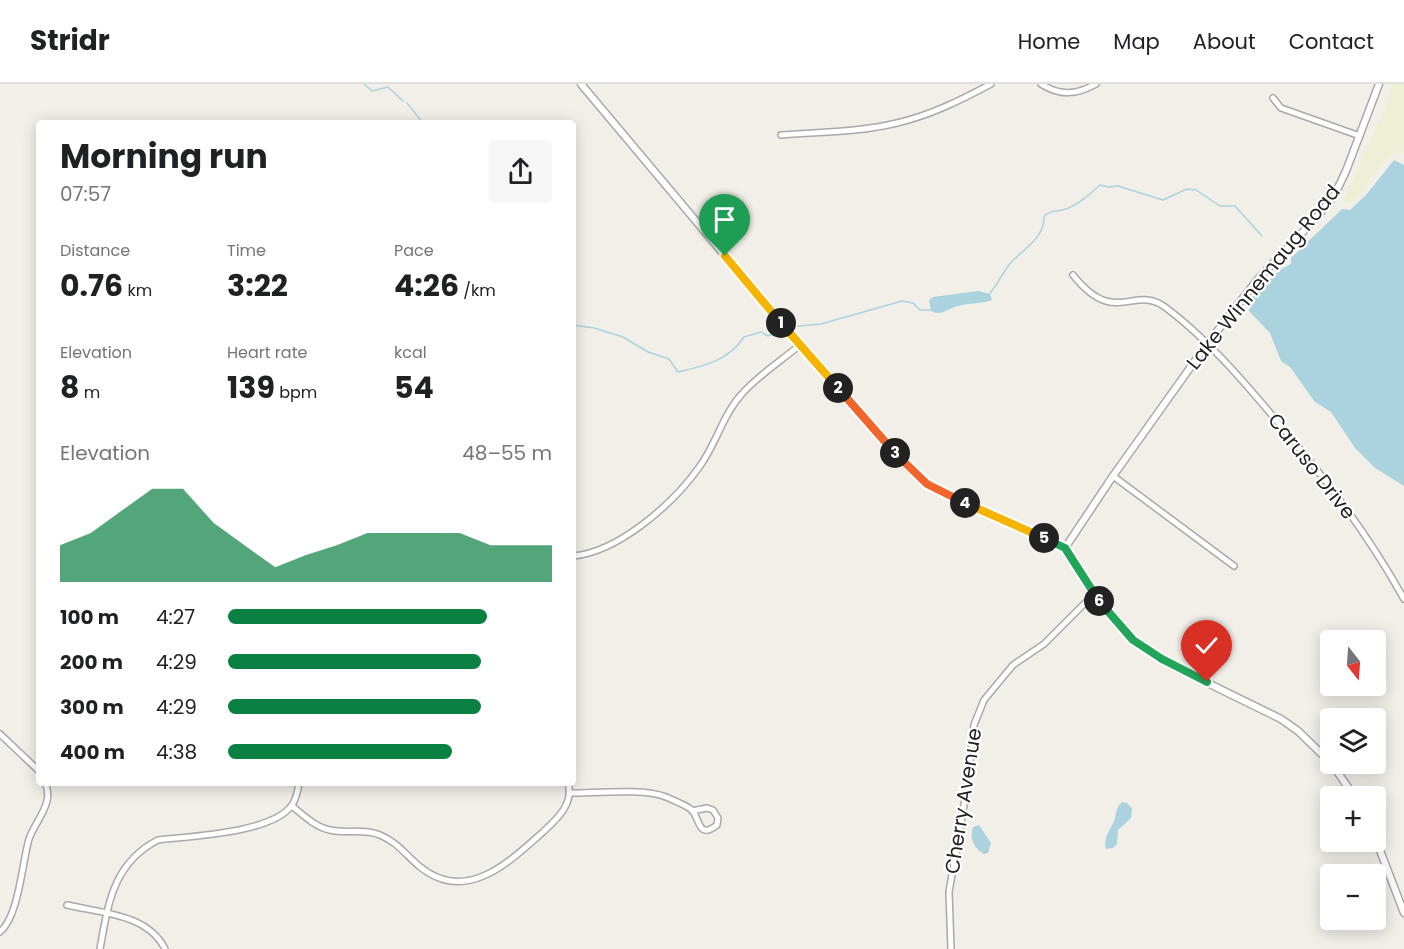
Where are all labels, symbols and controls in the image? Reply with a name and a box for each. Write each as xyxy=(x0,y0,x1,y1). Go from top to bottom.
text: Stridr xyxy=(30,21,110,60)
text: Home xyxy=(1018,27,1080,56)
text: Map xyxy=(1113,27,1160,56)
text: About xyxy=(1193,27,1256,56)
text: Contact xyxy=(1289,27,1374,56)
text: Morning run xyxy=(60,133,268,180)
button: share xyxy=(489,140,552,203)
street label: Lake Winnemaug Road xyxy=(1180,179,1346,375)
text: 07:57 xyxy=(60,180,111,208)
pin xyxy=(699,194,750,256)
icon: arrive xyxy=(708,203,741,236)
text: Distance xyxy=(60,239,130,262)
text: Time xyxy=(227,239,266,262)
text: Pace xyxy=(394,239,434,262)
text: 0.76 xyxy=(60,264,123,307)
text: 3:22 xyxy=(227,264,288,307)
text: 4:26 xyxy=(394,264,459,307)
text: km xyxy=(123,279,152,302)
text: /km xyxy=(459,279,496,302)
pin: 1 xyxy=(766,308,796,338)
text: 1 xyxy=(778,311,784,334)
text: Elevation xyxy=(60,341,132,364)
text: Heart rate xyxy=(227,341,307,364)
text: kcal xyxy=(394,341,427,364)
text: 8 xyxy=(60,366,79,409)
text: 139 xyxy=(227,366,275,409)
text: 54 xyxy=(394,366,434,409)
pin: 2 xyxy=(823,373,853,403)
text: 2 xyxy=(833,376,843,399)
text: m xyxy=(79,381,100,404)
text: bpm xyxy=(275,381,317,404)
street label: Caruso Drive xyxy=(1262,407,1362,525)
pin: 3 xyxy=(880,438,910,468)
text: Elevation xyxy=(60,439,150,467)
text: 48–55 m xyxy=(462,439,552,467)
text: 3 xyxy=(890,441,900,464)
pin: 4 xyxy=(950,488,980,518)
text: 4 xyxy=(960,491,970,514)
pin: 5 xyxy=(1029,523,1059,553)
text: 5 xyxy=(1039,526,1049,549)
pin: 6 xyxy=(1084,586,1114,616)
text: 6 xyxy=(1094,589,1104,612)
text: 100 m xyxy=(60,603,119,631)
text: 4:27 xyxy=(156,603,195,631)
pin xyxy=(1181,620,1232,682)
icon: check xyxy=(1190,629,1223,662)
north arrow xyxy=(1320,630,1386,696)
map controls xyxy=(1320,630,1386,930)
text: 200 m xyxy=(60,648,123,676)
text: 4:29 xyxy=(156,648,197,676)
text: 300 m xyxy=(60,693,124,721)
text: 4:29 xyxy=(156,693,197,721)
button: layers xyxy=(1320,708,1386,774)
street label: Cherry Avenue xyxy=(938,726,988,876)
text: 400 m xyxy=(60,738,125,766)
text: 4:38 xyxy=(156,738,197,766)
button: + xyxy=(1320,786,1386,852)
button: − xyxy=(1320,864,1386,930)

